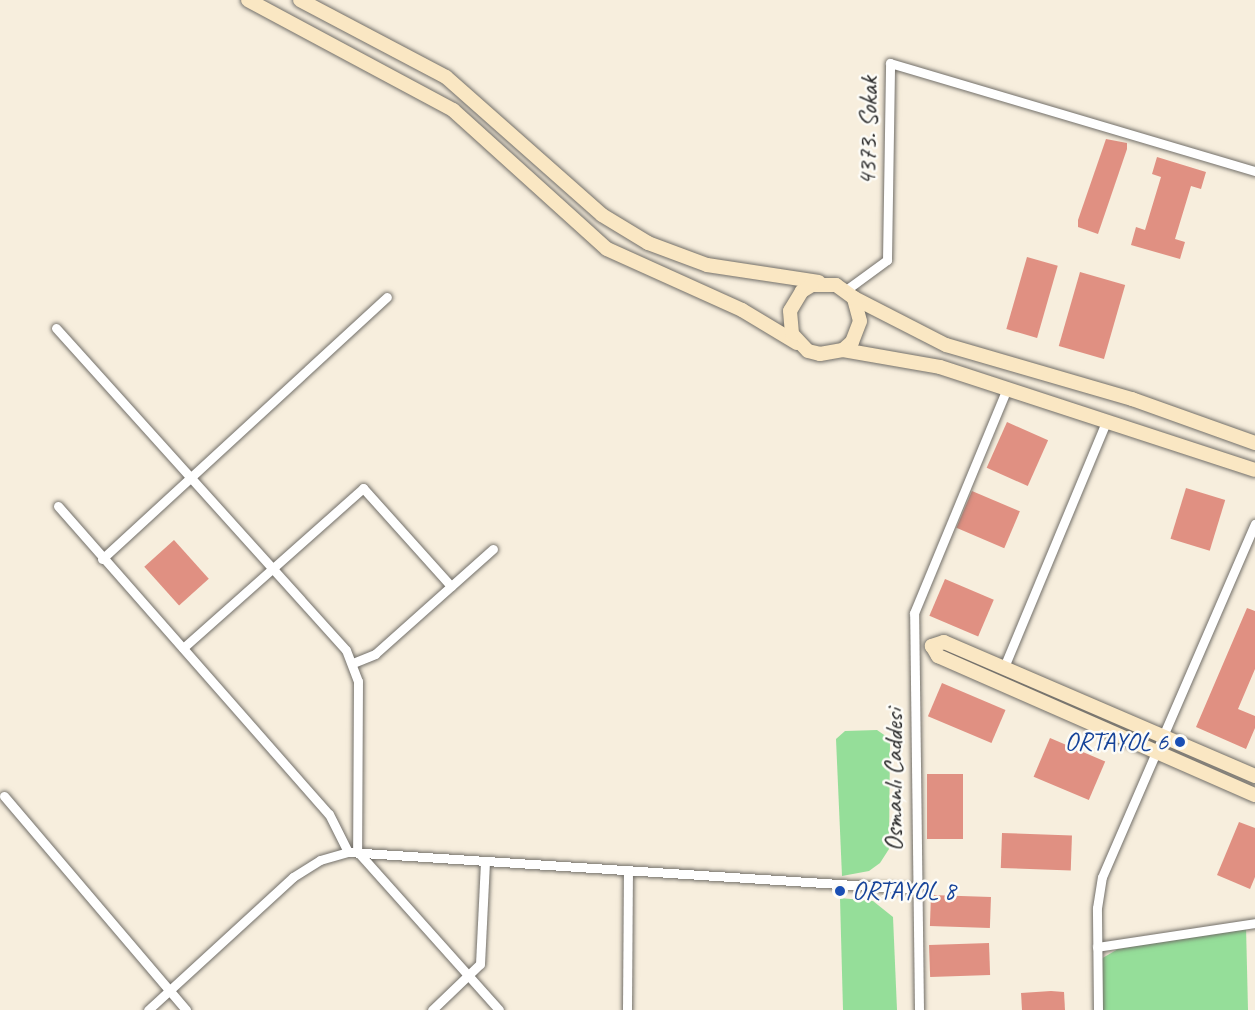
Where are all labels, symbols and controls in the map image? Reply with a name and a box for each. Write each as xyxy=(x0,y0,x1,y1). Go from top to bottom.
street label: 4373. Sokak xyxy=(851,76,885,186)
street label: Osmanlı Caddesi xyxy=(878,709,910,851)
place label: ORTAYOL 6 xyxy=(1064,726,1168,758)
marker: ORTAYOL 6 xyxy=(1173,735,1187,749)
place label: ORTAYOL 8 xyxy=(852,875,956,907)
marker: ORTAYOL 8 xyxy=(833,884,847,898)

